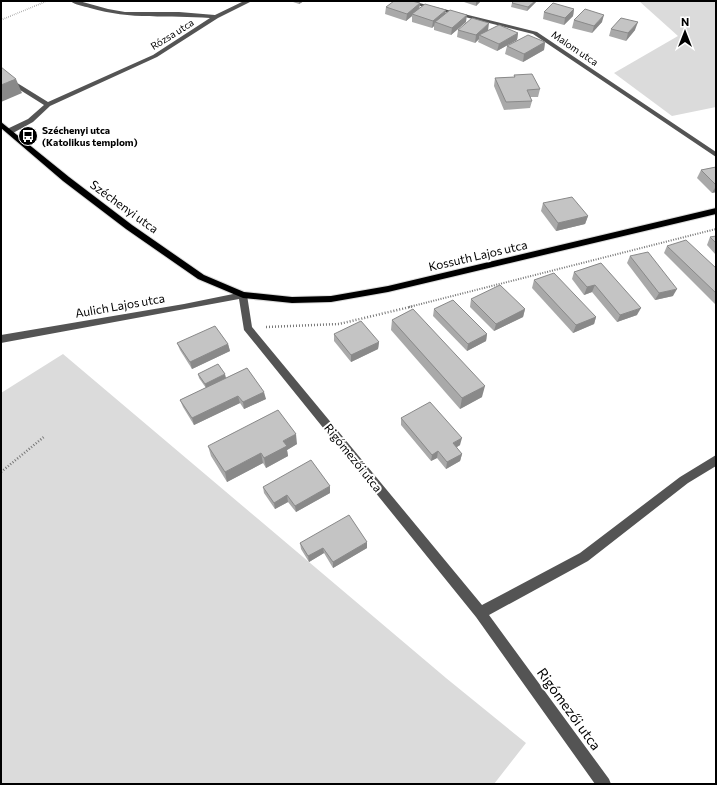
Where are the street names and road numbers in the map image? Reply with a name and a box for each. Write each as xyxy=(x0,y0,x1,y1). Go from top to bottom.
street label: Rózsa utca xyxy=(148,16,196,52)
street label: Malom utca xyxy=(549,28,601,68)
street label: Széchenyi utca xyxy=(88,177,161,236)
street label: Kossuth Lajos utca xyxy=(427,237,529,273)
street label: Aulich Lajos utca xyxy=(74,290,166,320)
street label: Rigómezői utca xyxy=(322,420,386,494)
street label: Rigómezői utca xyxy=(534,664,605,753)

